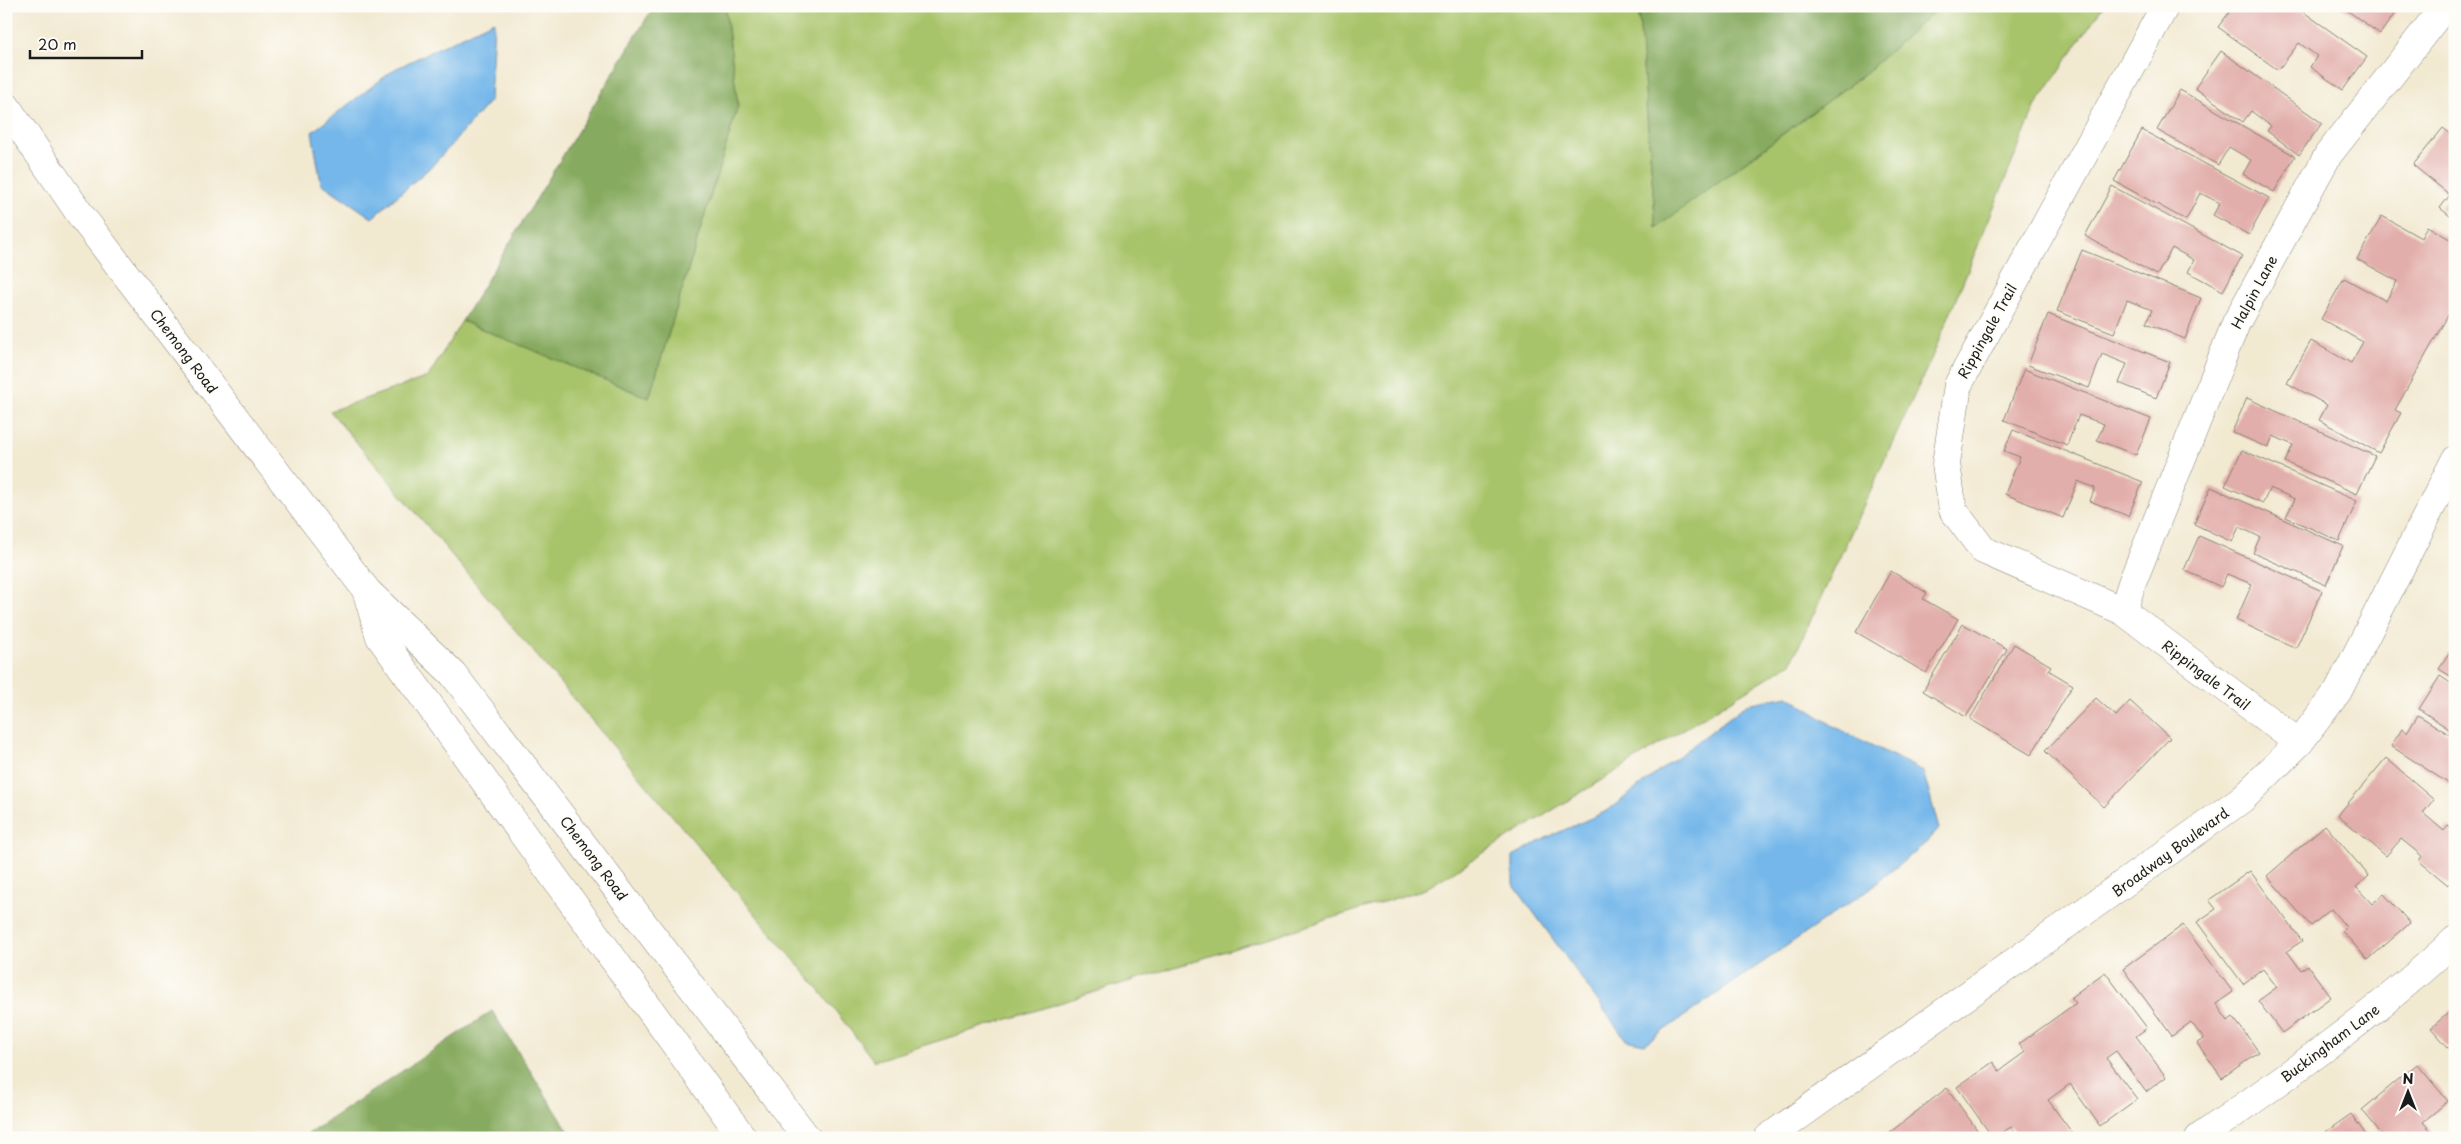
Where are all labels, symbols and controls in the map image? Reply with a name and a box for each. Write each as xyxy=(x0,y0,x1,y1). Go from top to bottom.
scale bar xyxy=(30,28,142,60)
text: 20 m xyxy=(38,32,77,55)
street label: Halpin Lane xyxy=(2226,251,2282,333)
street label: Rippingale Trail xyxy=(1952,280,2022,382)
street label: Chemong Road xyxy=(145,304,223,398)
street label: Rippingale Trail xyxy=(2157,635,2255,715)
street label: Broadway Boulevard xyxy=(2107,802,2233,902)
street label: Chemong Road xyxy=(555,811,633,905)
street label: Buckingham Lane xyxy=(2276,999,2384,1087)
north arrow xyxy=(2384,1066,2434,1116)
text: N xyxy=(2402,1068,2414,1089)

